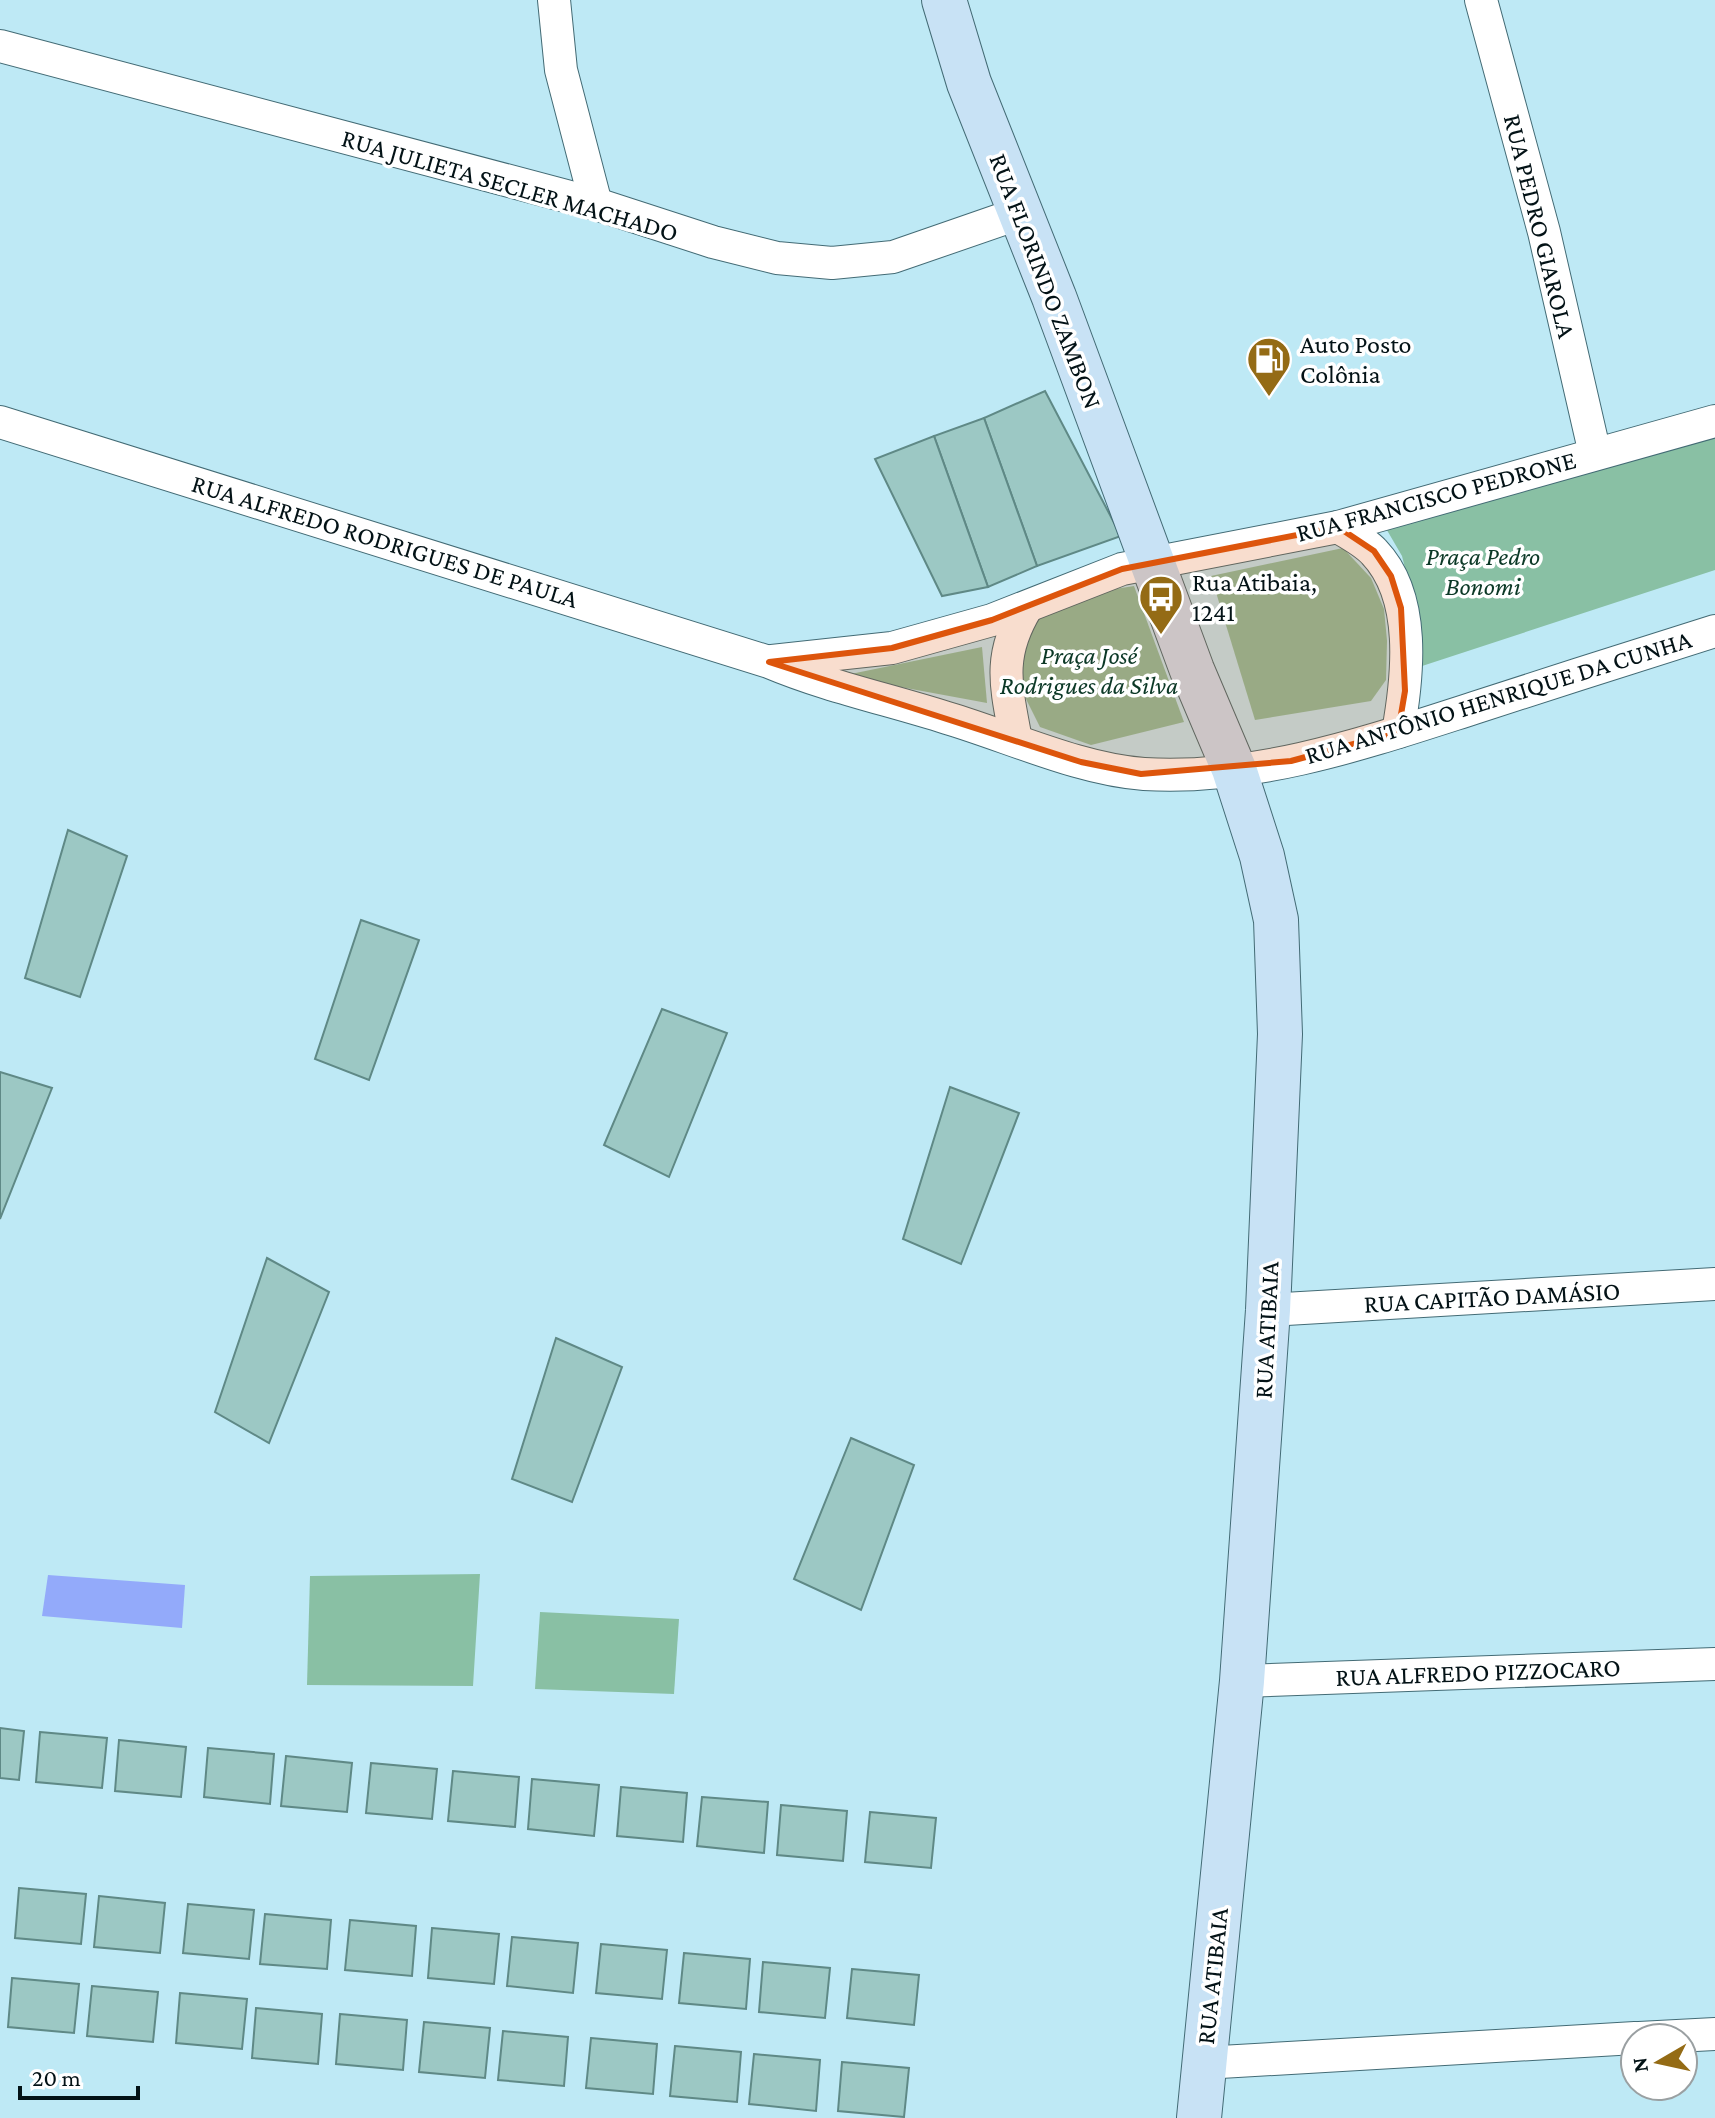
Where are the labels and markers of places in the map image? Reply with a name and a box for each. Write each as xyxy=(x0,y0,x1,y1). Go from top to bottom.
place label: Auto Posto Colônia xyxy=(1300,330,1412,389)
fuel station icon: Auto Posto Colônia xyxy=(1245,335,1293,398)
place label: Rua Atibaia, 1241 xyxy=(1192,568,1317,627)
bus stop icon: Rua Atibaia, 1241 xyxy=(1137,573,1185,636)

